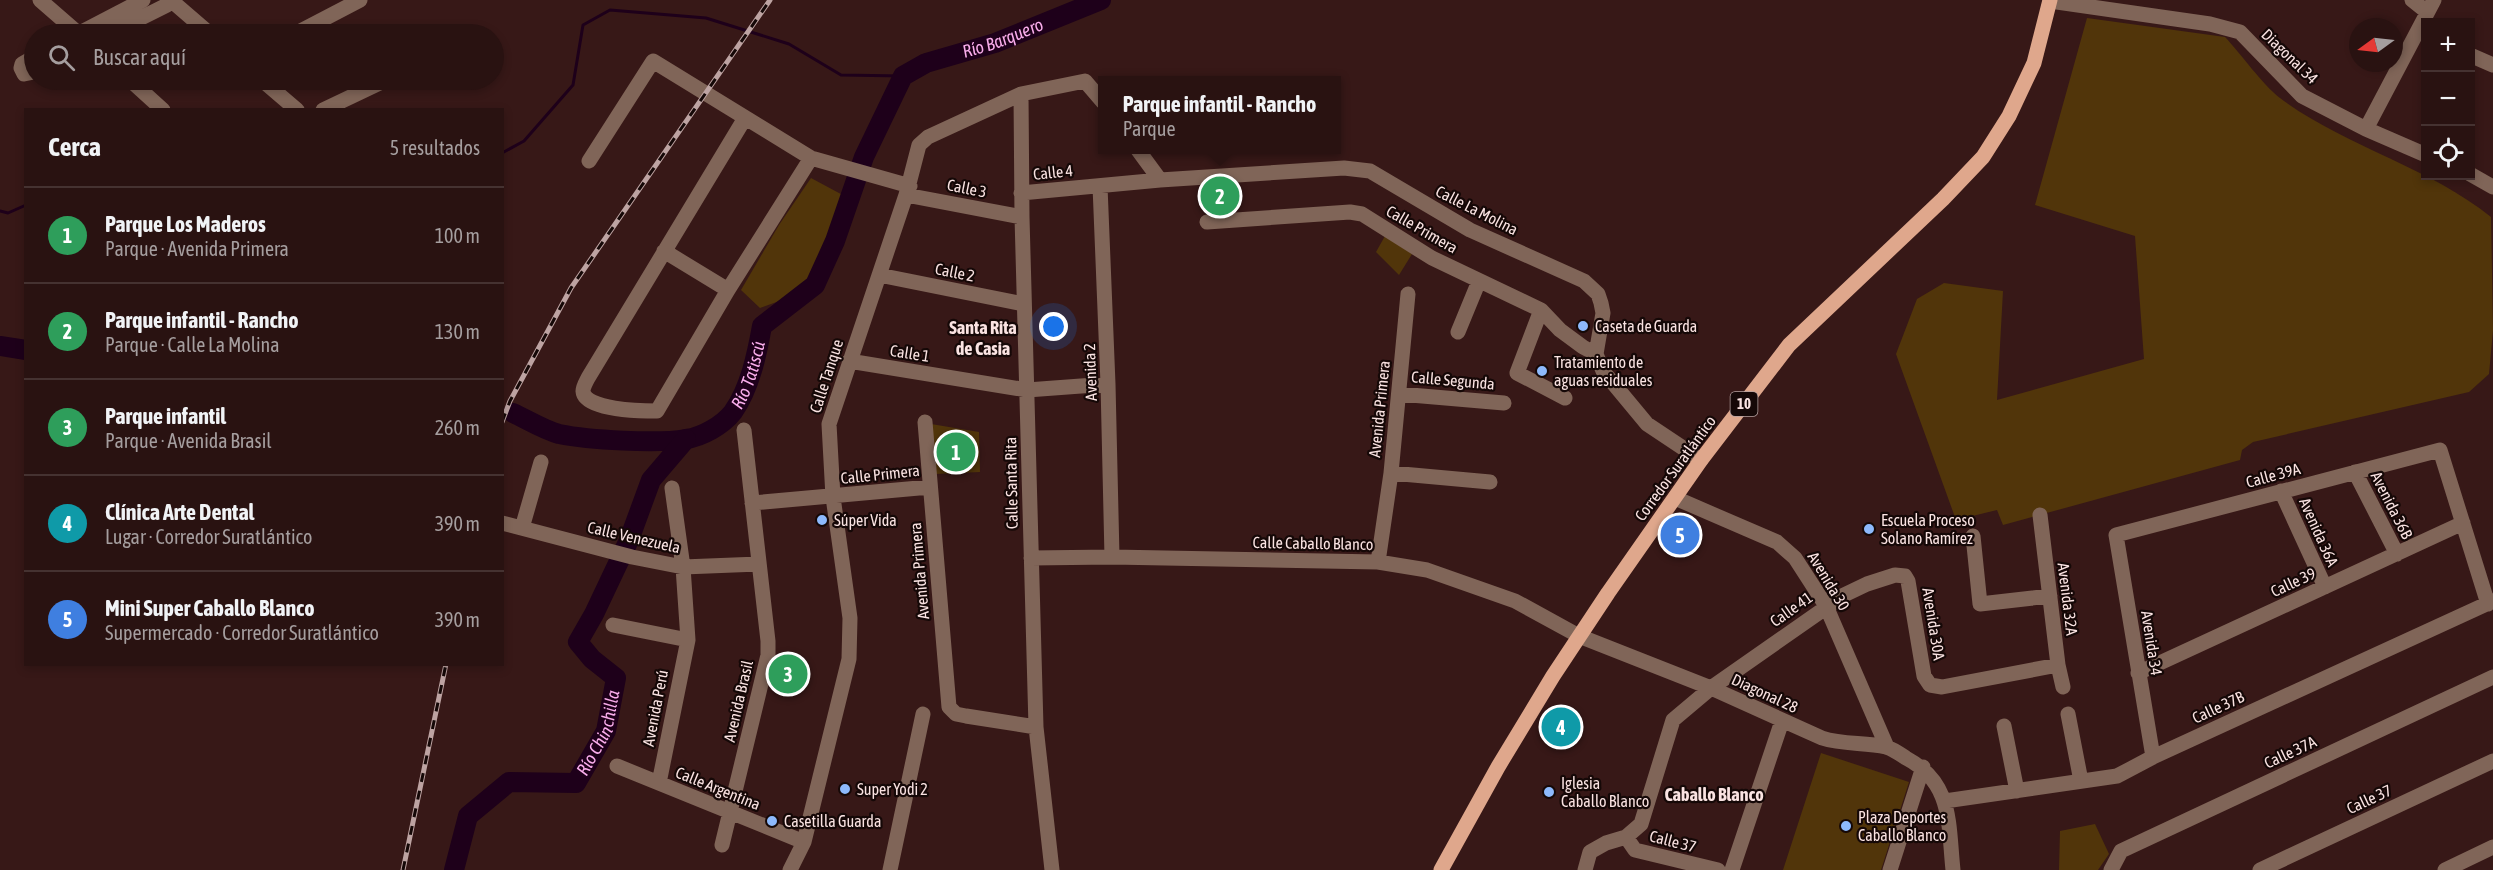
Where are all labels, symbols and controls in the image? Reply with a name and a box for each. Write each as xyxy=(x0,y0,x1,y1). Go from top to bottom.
water label: Río Barquero xyxy=(960,14,1046,62)
north arrow xyxy=(2349,18,2403,72)
map controls xyxy=(2421,18,2475,180)
button: + xyxy=(2421,18,2475,72)
search box xyxy=(24,24,504,90)
street label: Diagonal 34 xyxy=(2258,25,2322,88)
icon: search xyxy=(45,41,78,74)
text: Buscar aquí xyxy=(93,44,186,70)
button: − xyxy=(2421,72,2475,126)
popup xyxy=(1098,76,1341,154)
text: Parque infantil - Rancho xyxy=(1123,91,1316,117)
text: Parque xyxy=(1123,117,1176,140)
button: locate xyxy=(2421,126,2475,180)
text: Cerca xyxy=(48,132,101,162)
text: 5 resultados xyxy=(390,136,480,159)
street label: Calle 4 xyxy=(1032,161,1074,183)
pin: 2 xyxy=(1200,174,1240,218)
street label: Calle 3 xyxy=(946,175,988,201)
street label: Calle La Molina xyxy=(1433,182,1521,238)
street label: Calle Primera xyxy=(1383,201,1461,257)
text: Parque Los Maderos xyxy=(105,211,266,237)
text: 1 xyxy=(63,224,72,247)
text: 100 m xyxy=(435,224,480,247)
text: Parque · Avenida Primera xyxy=(105,237,289,260)
street label: Calle 2 xyxy=(934,259,976,285)
text: Parque infantil - Rancho xyxy=(105,307,299,333)
your location xyxy=(1039,312,1068,341)
district label: Santa Rita de Casia xyxy=(949,317,1017,359)
place label: Caseta de Guarda xyxy=(1595,317,1697,335)
marker: Caseta de Guarda xyxy=(1576,319,1590,333)
text: 2 xyxy=(63,320,72,343)
text: 130 m xyxy=(435,320,480,343)
text: Parque · Calle La Molina xyxy=(105,333,280,356)
street label: Calle Tanque xyxy=(806,337,847,415)
water label: Río Tatiscú xyxy=(727,339,769,413)
street label: Calle 1 xyxy=(889,341,931,365)
street label: Avenida 2 xyxy=(1080,343,1100,401)
place label: Tratamiento de aguas residuales xyxy=(1554,353,1653,390)
street label: Avenida Primera xyxy=(1365,360,1393,458)
marker: Tratamiento de aguas residuales xyxy=(1535,364,1549,378)
street label: Calle Segunda xyxy=(1410,367,1496,394)
road number: 10 xyxy=(1730,392,1758,416)
text: Parque infantil xyxy=(105,403,226,429)
street label: Corredor Suratlántico xyxy=(1631,412,1719,524)
text: 3 xyxy=(63,416,72,439)
text: 260 m xyxy=(435,416,480,439)
text: Parque · Avenida Brasil xyxy=(105,429,272,452)
pin: 1 xyxy=(936,430,976,474)
street label: Calle Santa Rita xyxy=(1001,437,1021,529)
street label: Calle 39A xyxy=(2244,459,2302,491)
street label: Calle Primera xyxy=(840,461,920,487)
street label: Avenida 36B xyxy=(2367,468,2417,542)
street label: Avenida 36A xyxy=(2296,495,2342,569)
text: Clínica Arte Dental xyxy=(105,499,254,525)
place label: Súper Vida xyxy=(834,511,897,530)
place label: Escuela Proceso Solano Ramírez xyxy=(1881,511,1975,547)
text: 4 xyxy=(63,512,72,535)
text: 390 m xyxy=(435,512,480,535)
pin: 5 xyxy=(1660,512,1700,558)
marker: Súper Vida xyxy=(815,513,829,527)
street label: Calle Venezuela xyxy=(586,518,682,556)
street label: Avenida Primera xyxy=(906,522,932,620)
marker: Escuela Proceso Solano Ramírez xyxy=(1862,522,1876,536)
text: Lugar · Corredor Suratlántico xyxy=(105,525,312,548)
street label: Calle Caballo Blanco xyxy=(1253,533,1373,553)
street label: Avenida 30 xyxy=(1804,548,1854,614)
street label: Avenida 32A xyxy=(2055,562,2081,637)
street label: Calle 39 xyxy=(2268,564,2318,600)
street label: Avenida 30A xyxy=(1919,587,1949,662)
street label: Calle 41 xyxy=(1766,588,1816,630)
text: Mini Super Caballo Blanco xyxy=(105,595,315,621)
text: 5 xyxy=(63,608,72,631)
text: 390 m xyxy=(435,608,480,631)
street label: Avenida 34 xyxy=(2138,609,2166,677)
text: Supermercado · Corredor Suratlántico xyxy=(105,621,379,644)
pin: 3 xyxy=(768,652,808,696)
street label: Avenida Brasil xyxy=(720,658,756,744)
street label: Avenida Perú xyxy=(639,668,671,748)
street label: Diagonal 28 xyxy=(1729,670,1801,717)
street label: Calle 37B xyxy=(2189,687,2247,727)
water label: Río Chinchilla xyxy=(572,688,624,779)
pin: 4 xyxy=(1542,704,1580,750)
street label: Calle 37A xyxy=(2261,732,2319,772)
street label: Calle Argentina xyxy=(673,763,763,814)
place label: Iglesia Caballo Blanco xyxy=(1561,774,1649,810)
place label: Super Yodi 2 xyxy=(857,780,928,799)
street label: Calle 37 xyxy=(2344,781,2394,817)
marker: Super Yodi 2 xyxy=(838,782,852,796)
district label: Caballo Blanco xyxy=(1664,784,1764,805)
marker: Iglesia Caballo Blanco xyxy=(1542,785,1556,799)
place label: Plaza Deportes Caballo Blanco xyxy=(1858,808,1947,844)
place label: Casetilla Guarda xyxy=(784,812,881,830)
marker: Casetilla Guarda xyxy=(765,814,779,828)
marker: Plaza Deportes Caballo Blanco xyxy=(1839,819,1853,833)
street label: Calle 37 xyxy=(1648,827,1698,855)

